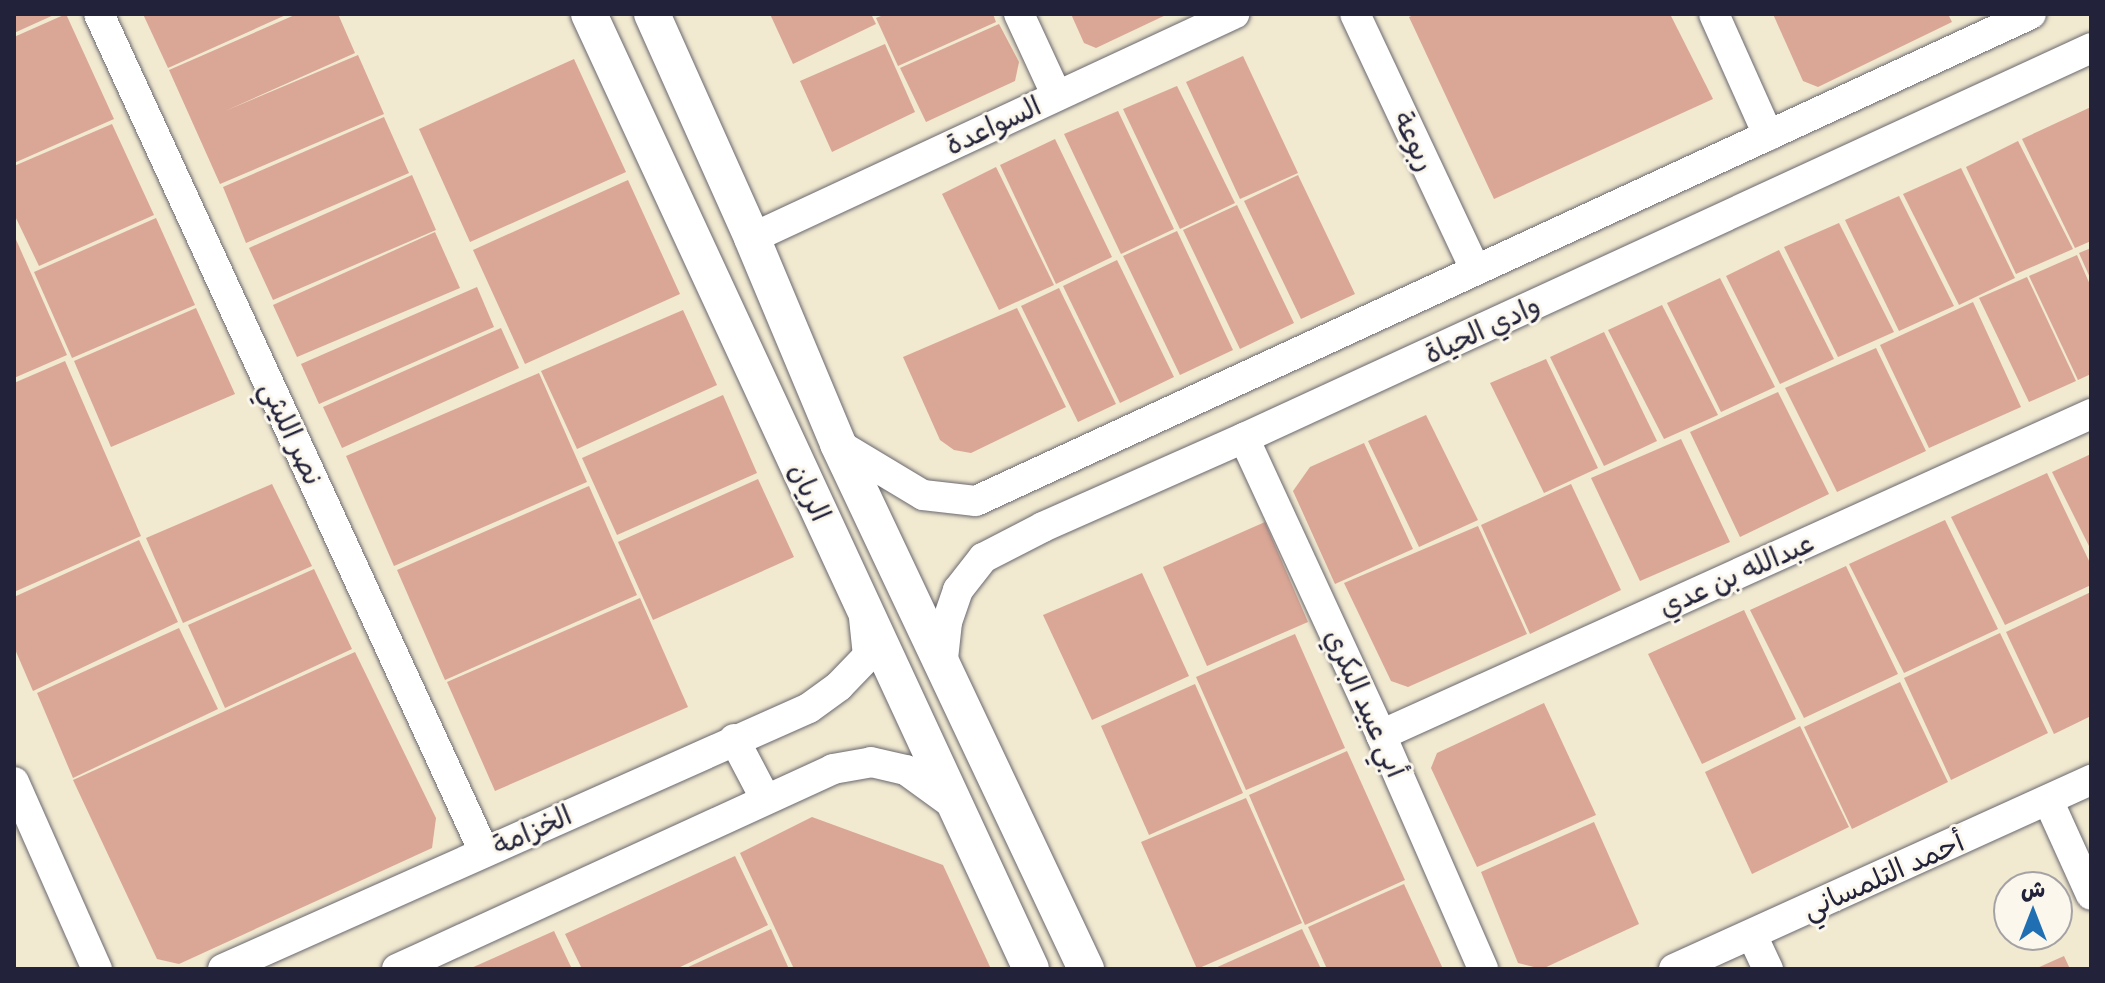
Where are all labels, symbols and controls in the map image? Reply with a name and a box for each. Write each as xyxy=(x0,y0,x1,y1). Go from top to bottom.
street label: السواعدة xyxy=(940,88,1046,162)
street label: ربوعة xyxy=(1387,106,1443,176)
street label: وادي الحياة xyxy=(1419,288,1545,370)
street label: نصر الليثي xyxy=(253,376,331,490)
street label: الريان xyxy=(782,458,838,526)
street label: عبدالله بن عدي xyxy=(1653,525,1819,623)
street label: أبي عبيد البكري xyxy=(1318,623,1414,783)
street label: الخزامة xyxy=(487,798,577,862)
street label: أحمد التلمساني xyxy=(1797,824,1969,926)
north arrow xyxy=(1993,871,2073,951)
text: ش xyxy=(2021,874,2045,904)

